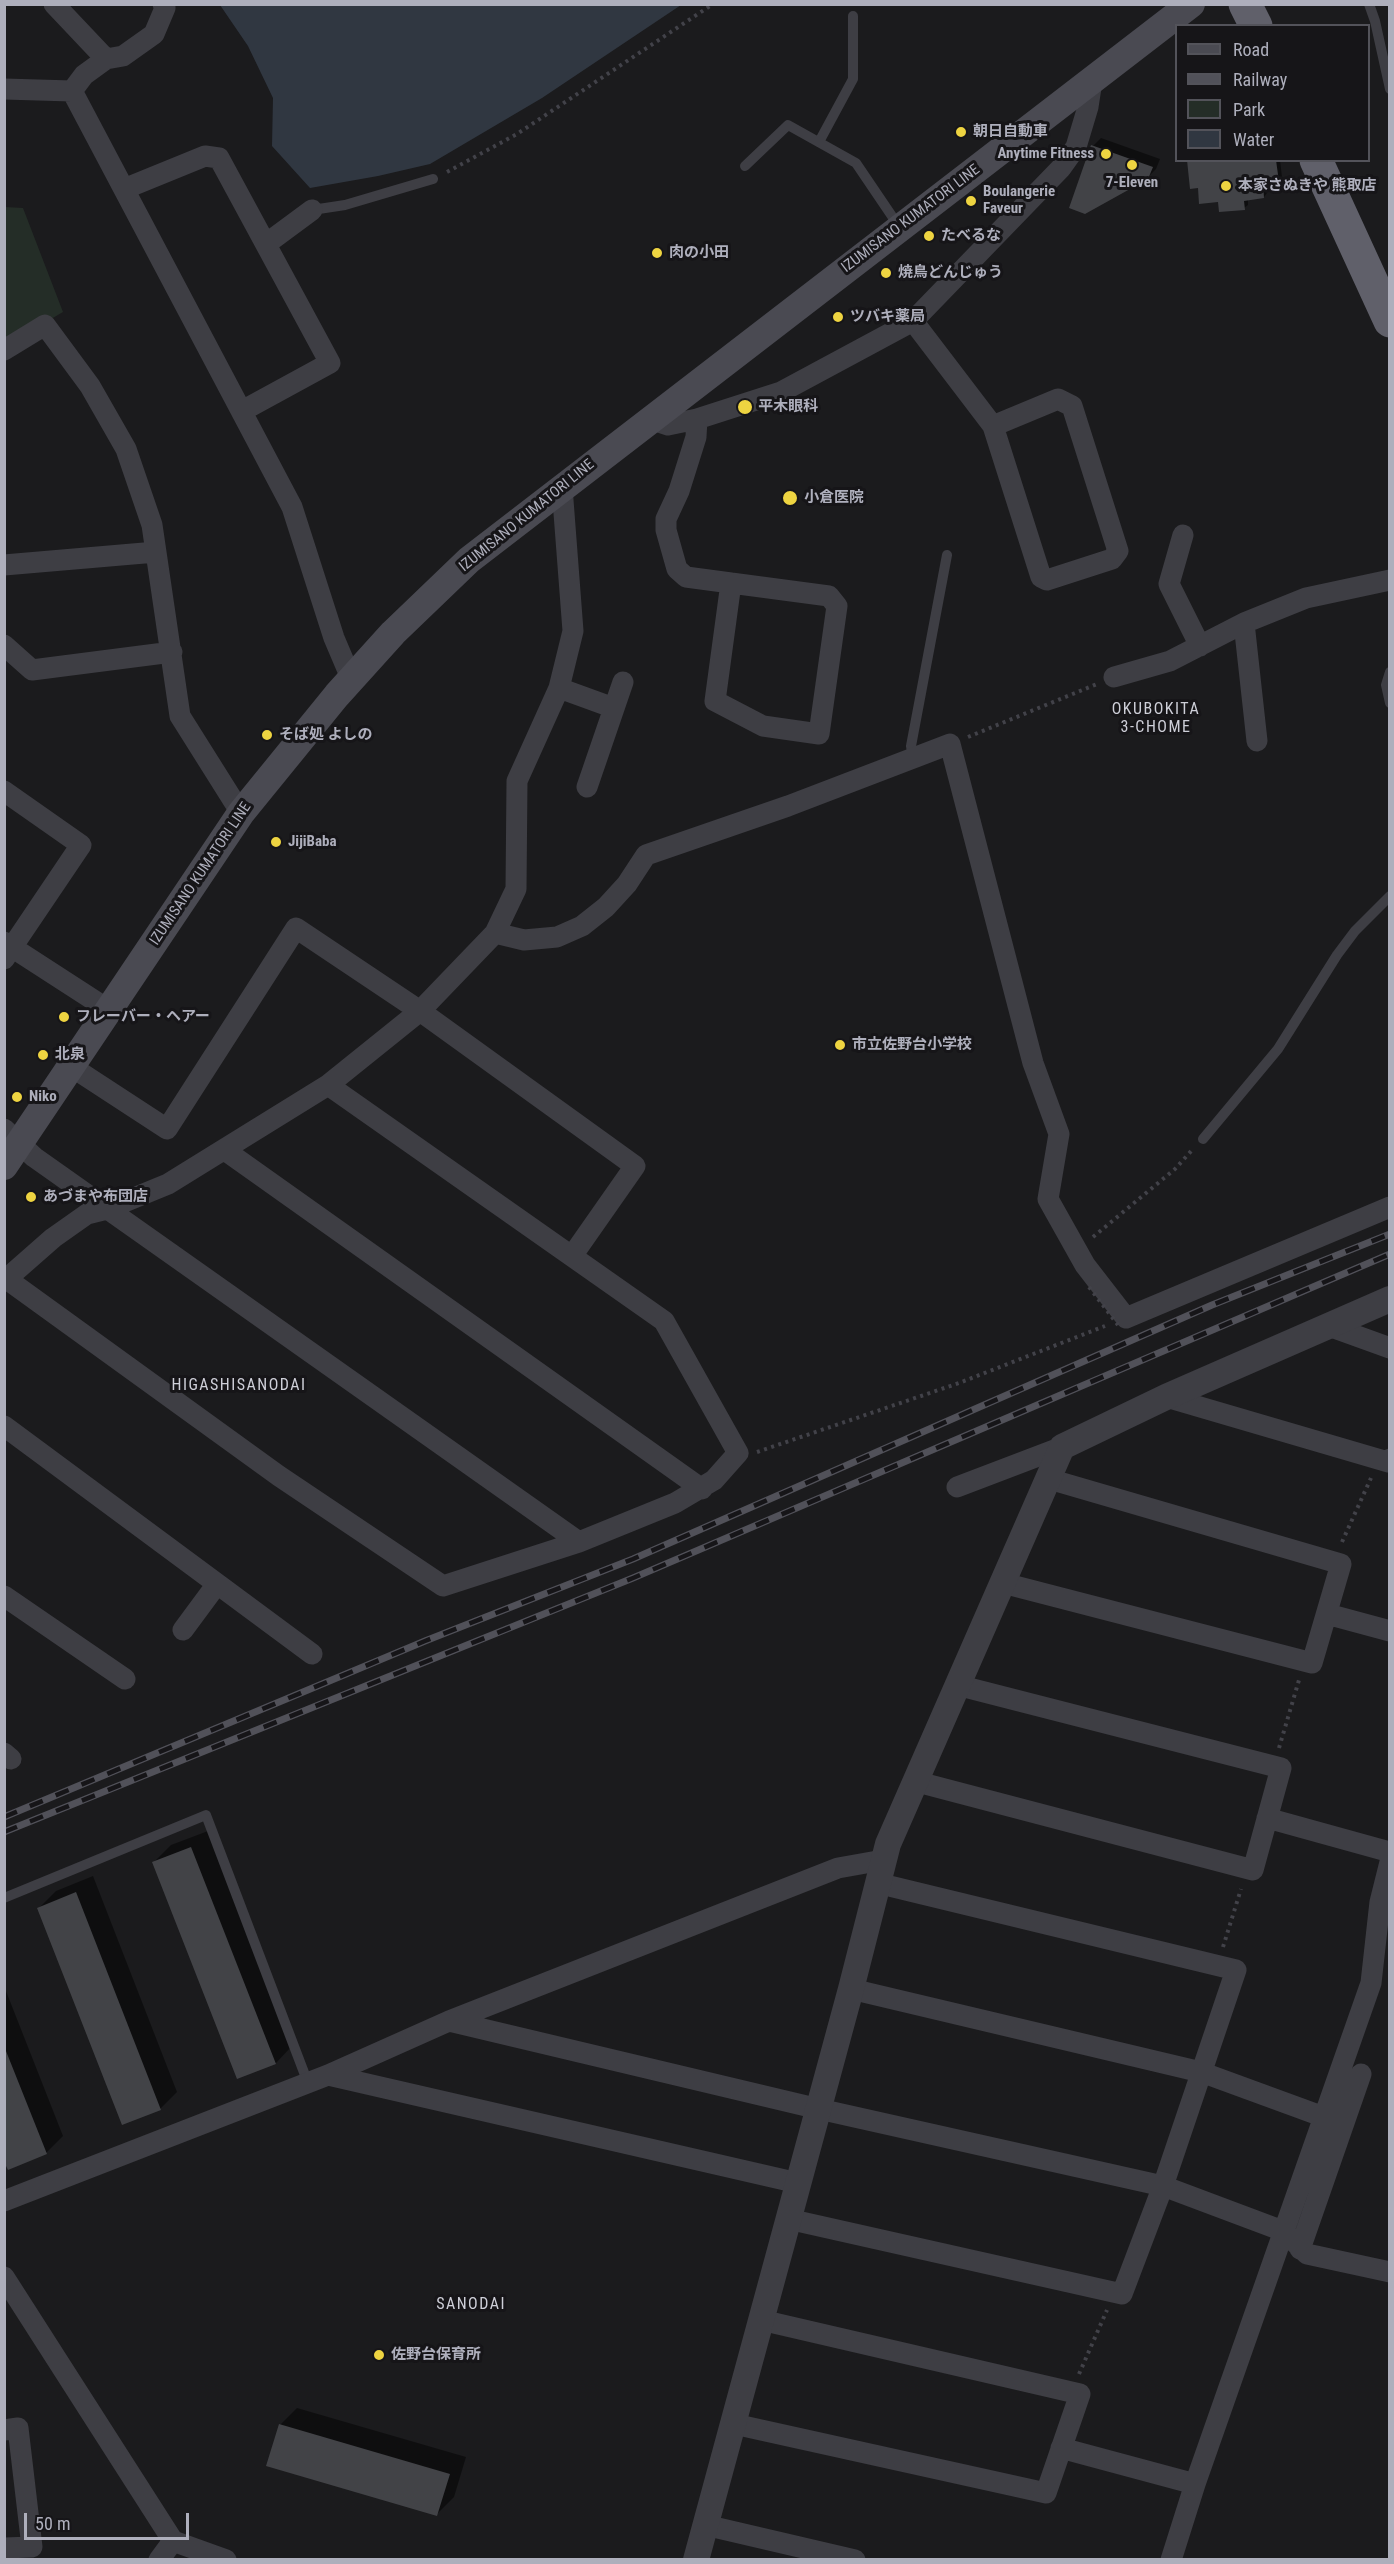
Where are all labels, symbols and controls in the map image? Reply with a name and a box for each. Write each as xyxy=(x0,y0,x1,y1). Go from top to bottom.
legend xyxy=(1175,24,1370,162)
text: Road xyxy=(1233,39,1269,60)
text: Railway xyxy=(1233,69,1287,90)
text: Park xyxy=(1233,99,1265,120)
place label: 朝日自動車 xyxy=(973,123,1048,141)
marker: 朝日自動車 xyxy=(954,125,968,139)
text: Water xyxy=(1233,129,1274,150)
place label: Anytime Fitness xyxy=(997,145,1094,163)
marker: Anytime Fitness xyxy=(1099,147,1113,161)
marker: 7-Eleven xyxy=(1125,158,1139,172)
street label: IZUMISANO KUMATORI LINE xyxy=(838,161,984,277)
place label: 7-Eleven xyxy=(1106,174,1158,192)
place label: 本家さぬきや 熊取店 xyxy=(1238,177,1376,195)
marker: 本家さぬきや 熊取店 xyxy=(1219,179,1233,193)
place label: Boulangerie Faveur xyxy=(983,183,1055,218)
marker: Boulangerie Faveur xyxy=(964,194,978,208)
place label: たべるな xyxy=(941,227,1001,245)
marker: たべるな xyxy=(922,229,936,243)
place label: 肉の小田 xyxy=(669,244,729,262)
marker: 肉の小田 xyxy=(650,246,664,260)
place label: 焼鳥どんじゅう xyxy=(898,264,1003,282)
marker: 焼鳥どんじゅう xyxy=(879,266,893,280)
place label: ツバキ薬局 xyxy=(850,308,925,326)
marker: ツバキ薬局 xyxy=(831,310,845,324)
marker: 平木眼科 xyxy=(736,398,754,416)
place label: 平木眼科 xyxy=(758,398,818,416)
street label: IZUMISANO KUMATORI LINE xyxy=(456,456,598,576)
marker: 小倉医院 xyxy=(781,489,799,507)
place label: 小倉医院 xyxy=(804,489,864,507)
district label: OKUBOKITA 3-CHOME xyxy=(1112,700,1200,738)
place label: そば処 よしの xyxy=(279,726,372,744)
marker: そば処 よしの xyxy=(260,728,274,742)
street label: IZUMISANO KUMATORI LINE xyxy=(146,799,256,949)
place label: JijiBaba xyxy=(288,833,337,851)
marker: JijiBaba xyxy=(269,835,283,849)
place label: フレーバー・ヘアー xyxy=(76,1008,210,1026)
marker: フレーバー・ヘアー xyxy=(57,1010,71,1024)
place label: 市立佐野台小学校 xyxy=(852,1036,972,1054)
marker: 市立佐野台小学校 xyxy=(833,1038,847,1052)
place label: 北泉 xyxy=(55,1046,85,1064)
marker: 北泉 xyxy=(36,1048,50,1062)
place label: Niko xyxy=(29,1088,57,1106)
marker: Niko xyxy=(10,1090,24,1104)
place label: あづまや布団店 xyxy=(43,1188,148,1206)
marker: あづまや布団店 xyxy=(24,1190,38,1204)
district label: HIGASHISANODAI xyxy=(171,1376,307,1396)
district label: SANODAI xyxy=(436,2295,506,2315)
place label: 佐野台保育所 xyxy=(391,2346,481,2364)
marker: 佐野台保育所 xyxy=(372,2348,386,2362)
scale bar xyxy=(27,2501,192,2539)
text: 50 m xyxy=(35,2513,70,2534)

